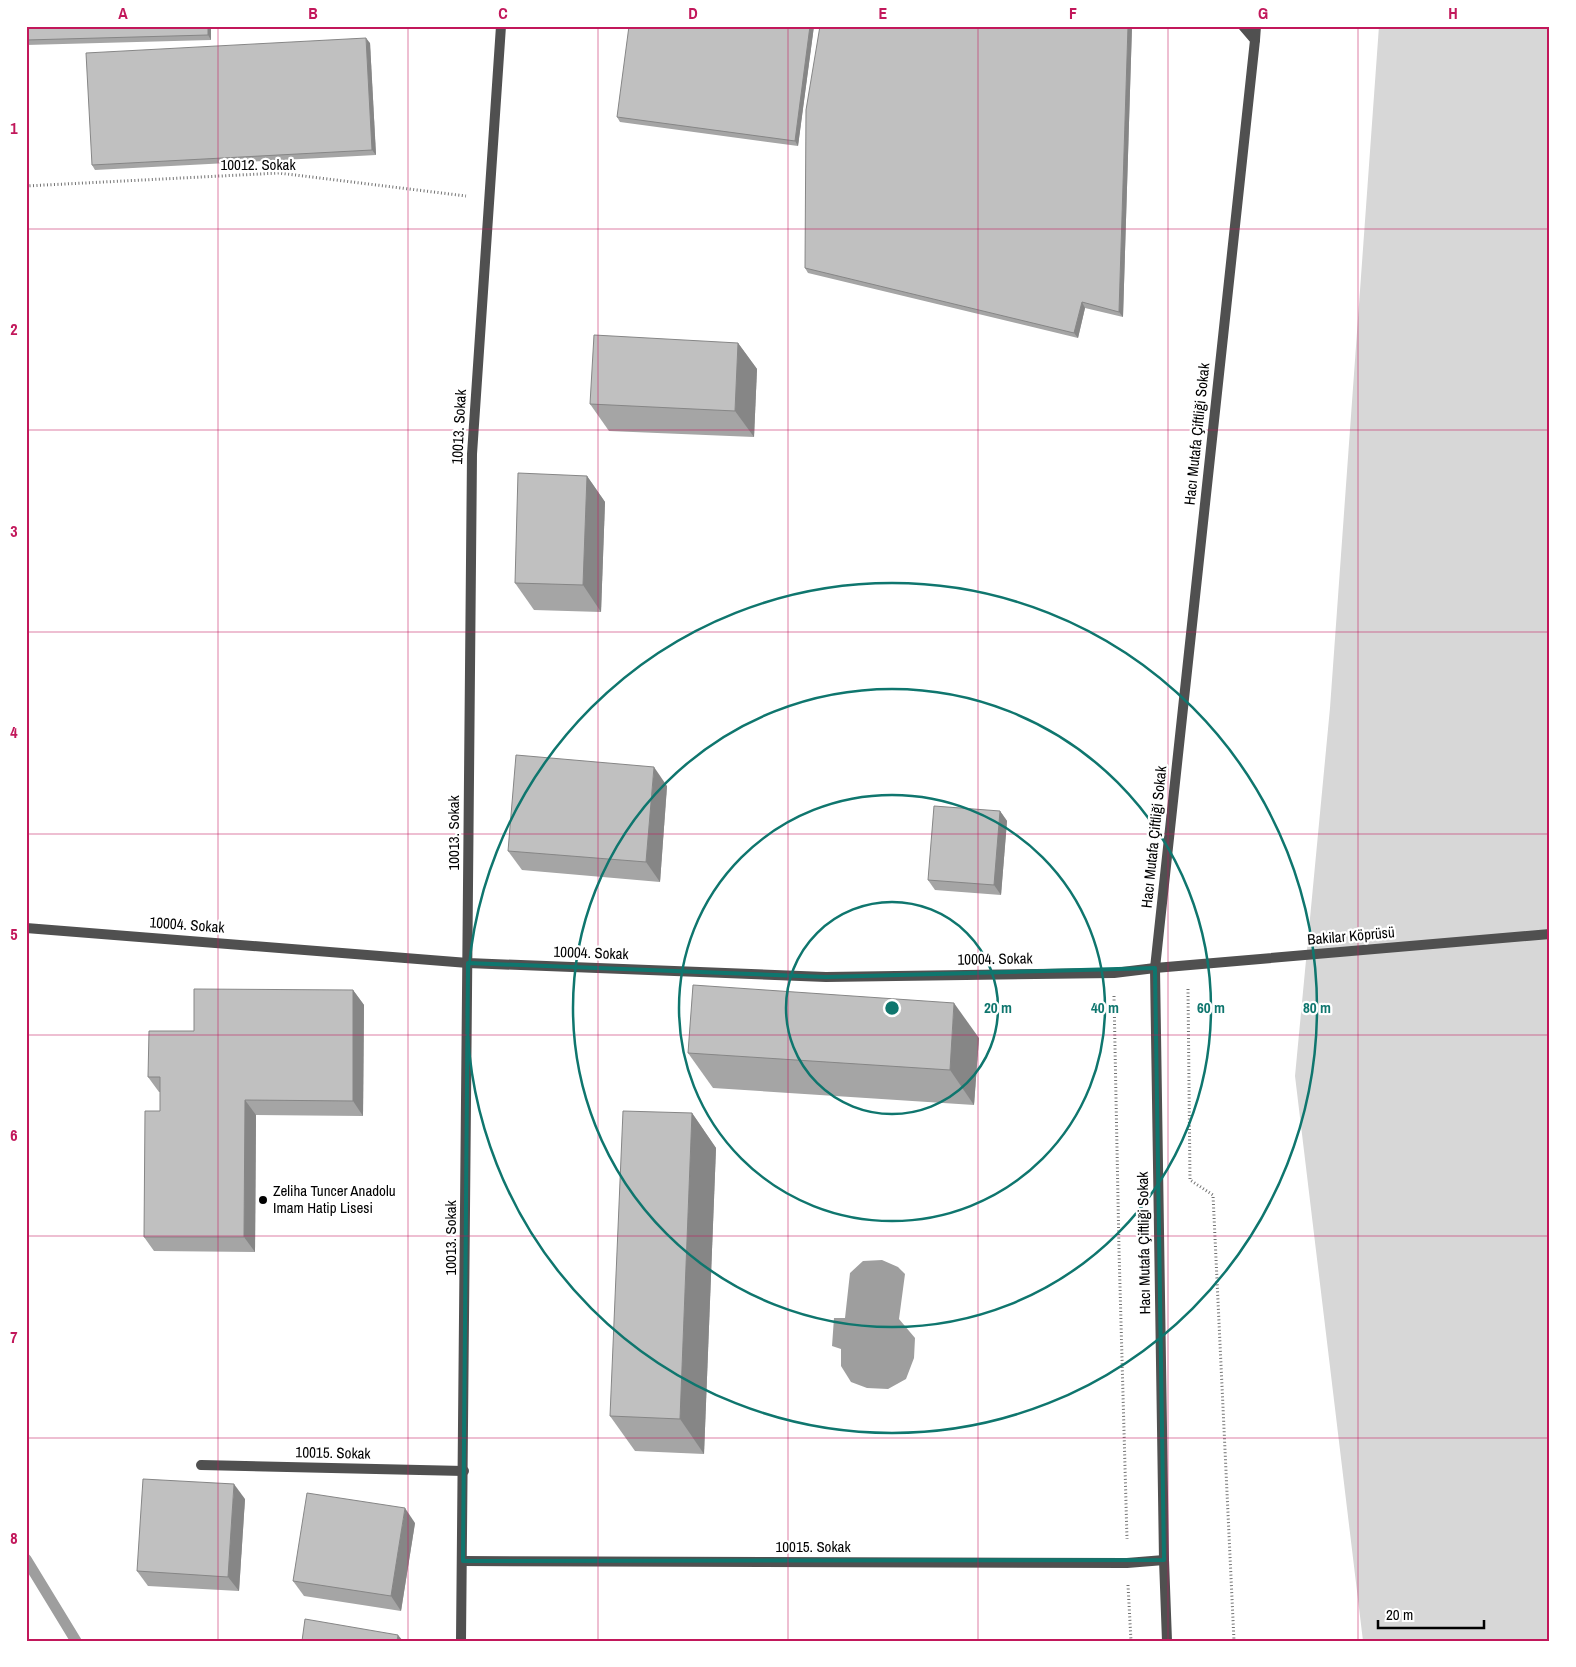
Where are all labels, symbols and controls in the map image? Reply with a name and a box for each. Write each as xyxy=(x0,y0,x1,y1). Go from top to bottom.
text: A xyxy=(118,2,128,24)
text: B xyxy=(308,2,318,24)
text: C xyxy=(498,2,508,24)
text: D xyxy=(688,2,698,24)
text: E xyxy=(879,2,888,24)
text: F xyxy=(1069,2,1077,24)
text: G xyxy=(1258,2,1268,24)
text: H xyxy=(1448,2,1458,24)
text: 1 xyxy=(10,117,18,139)
street label: 10012. Sokak xyxy=(220,154,296,175)
text: 2 xyxy=(10,318,18,340)
street label: Hacı Mutafa Çiftliği Sokak xyxy=(1179,361,1215,506)
street label: 10013. Sokak xyxy=(446,388,471,465)
text: 3 xyxy=(10,520,18,542)
text: 4 xyxy=(10,721,18,743)
street label: Hacı Mutafa Çiftliği Sokak xyxy=(1136,764,1172,909)
street label: 10013. Sokak xyxy=(443,795,464,871)
street label: 10004. Sokak xyxy=(149,911,226,938)
street label: Bakilar Köprüsü xyxy=(1306,921,1395,950)
text: 5 xyxy=(10,923,18,945)
street label: 10004. Sokak xyxy=(553,941,630,964)
street label: 10004. Sokak xyxy=(957,947,1034,970)
text: 20 m xyxy=(984,997,1012,1018)
text: 40 m xyxy=(1091,997,1119,1018)
text: 60 m xyxy=(1197,997,1225,1018)
text: 80 m xyxy=(1303,997,1331,1018)
centre of rings xyxy=(883,999,901,1017)
text: 6 xyxy=(10,1124,18,1146)
street label: Hacı Mutafa Çiftliği Sokak xyxy=(1132,1171,1155,1315)
place label: Zeliha Tuncer Anadolu Imam Hatip Lisesi xyxy=(273,1180,396,1218)
marker: Zeliha Tuncer Anadolu Imam Hatip Lisesi xyxy=(257,1194,269,1206)
street label: 10013. Sokak xyxy=(440,1200,461,1276)
text: 7 xyxy=(10,1326,18,1348)
street label: 10015. Sokak xyxy=(295,1441,372,1464)
text: 8 xyxy=(10,1527,18,1549)
street label: 10015. Sokak xyxy=(775,1536,851,1557)
scale bar xyxy=(1378,1597,1485,1629)
text: 20 m xyxy=(1386,1604,1413,1625)

